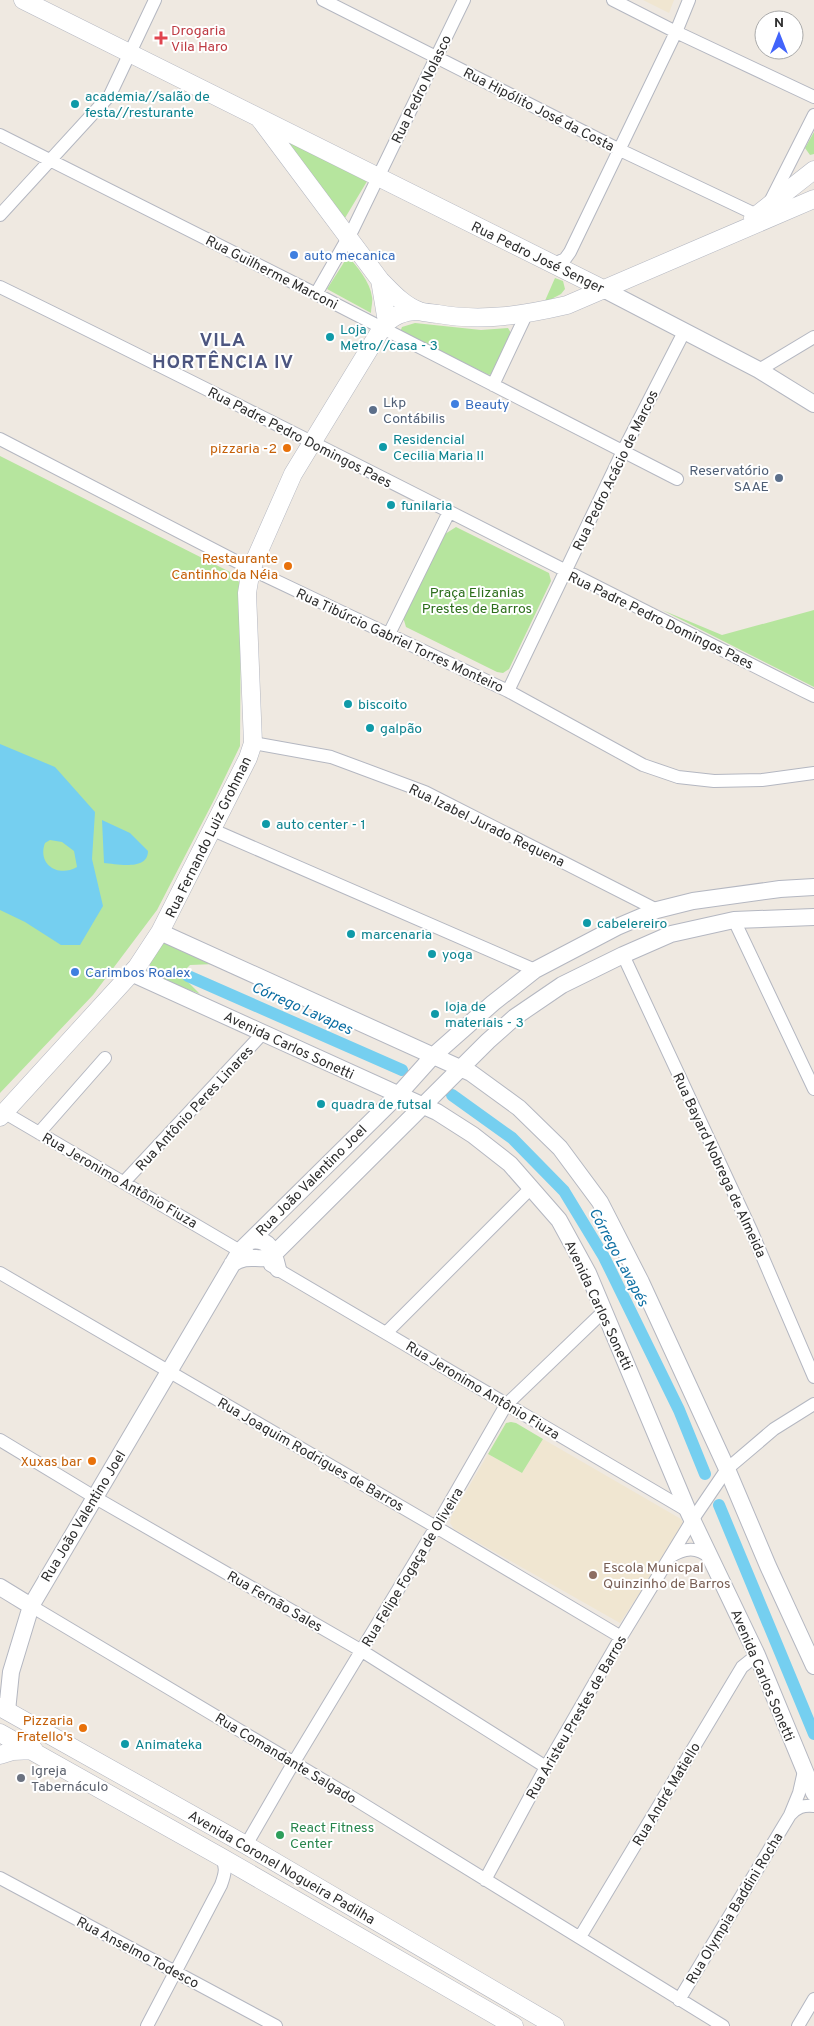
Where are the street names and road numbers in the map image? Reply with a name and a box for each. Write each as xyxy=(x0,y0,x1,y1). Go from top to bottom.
street label: Rua Pedro Nolasco xyxy=(389,32,456,147)
street label: Rua Hipólito José da Costa xyxy=(460,65,617,156)
street label: Rua Pedro José Senger xyxy=(468,219,607,298)
street label: Rua Guilherme Marconi xyxy=(202,233,340,314)
street label: Rua Padre Pedro Domingos Paes xyxy=(204,384,394,492)
street label: Rua Pedro Acácio de Marcos xyxy=(570,387,663,554)
street label: Rua Padre Pedro Domingos Paes xyxy=(565,569,756,674)
street label: Rua Tibúrcio Gabriel Torres Monteiro xyxy=(293,586,506,697)
street label: Rua Fernando Luiz Grohman xyxy=(163,754,256,921)
street label: Rua Izabel Jurado Requena xyxy=(406,781,567,872)
street label: Avenida Carlos Sonetti xyxy=(221,1009,356,1084)
street label: Rua Antônio Peres Linares xyxy=(133,1043,258,1175)
street label: Rua Bayard Nobrega de Almeida xyxy=(668,1070,769,1261)
street label: Rua João Valentino Joel xyxy=(253,1122,371,1240)
street label: Rua Jeronimo Antônio Fiuza xyxy=(39,1130,200,1233)
street label: Avenida Carlos Sonetti xyxy=(560,1238,635,1373)
street label: Rua Jeronimo Antônio Fiuza xyxy=(402,1339,562,1444)
street label: Rua Joaquim Rodrigues de Barros xyxy=(214,1395,406,1516)
street label: Rua João Valentino Joel xyxy=(38,1448,130,1586)
street label: Rua Felipe Fogaça de Oliveira xyxy=(359,1485,468,1651)
street label: Rua Fernão Sales xyxy=(224,1568,325,1636)
street label: Avenida Carlos Sonetti xyxy=(726,1607,797,1744)
street label: Rua Aristeu Prestes de Barros xyxy=(523,1633,631,1803)
street label: Rua Comandante Salgado xyxy=(211,1710,359,1808)
street label: Rua André Matiello xyxy=(630,1740,705,1850)
street label: Avenida Coronel Nogueira Padilha xyxy=(185,1808,378,1929)
street label: Rua Olympia Baddini Rocha xyxy=(683,1830,787,1988)
street label: Rua Anselmo Todesco xyxy=(73,1914,202,1993)

